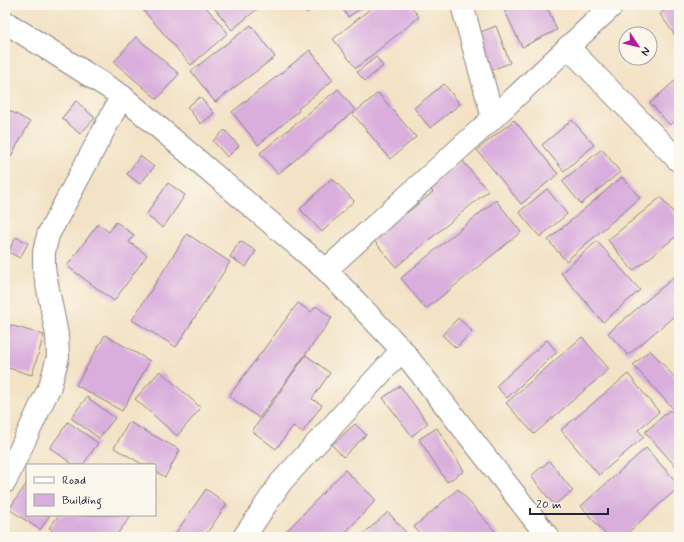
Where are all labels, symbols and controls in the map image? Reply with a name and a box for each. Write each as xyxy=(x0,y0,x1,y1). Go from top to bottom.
north arrow xyxy=(618,26,658,66)
text: N xyxy=(638,44,653,58)
legend xyxy=(26,464,156,516)
text: Road xyxy=(62,473,86,489)
scale bar xyxy=(530,490,608,516)
text: Building xyxy=(62,493,102,510)
text: 20 m xyxy=(536,497,562,513)

